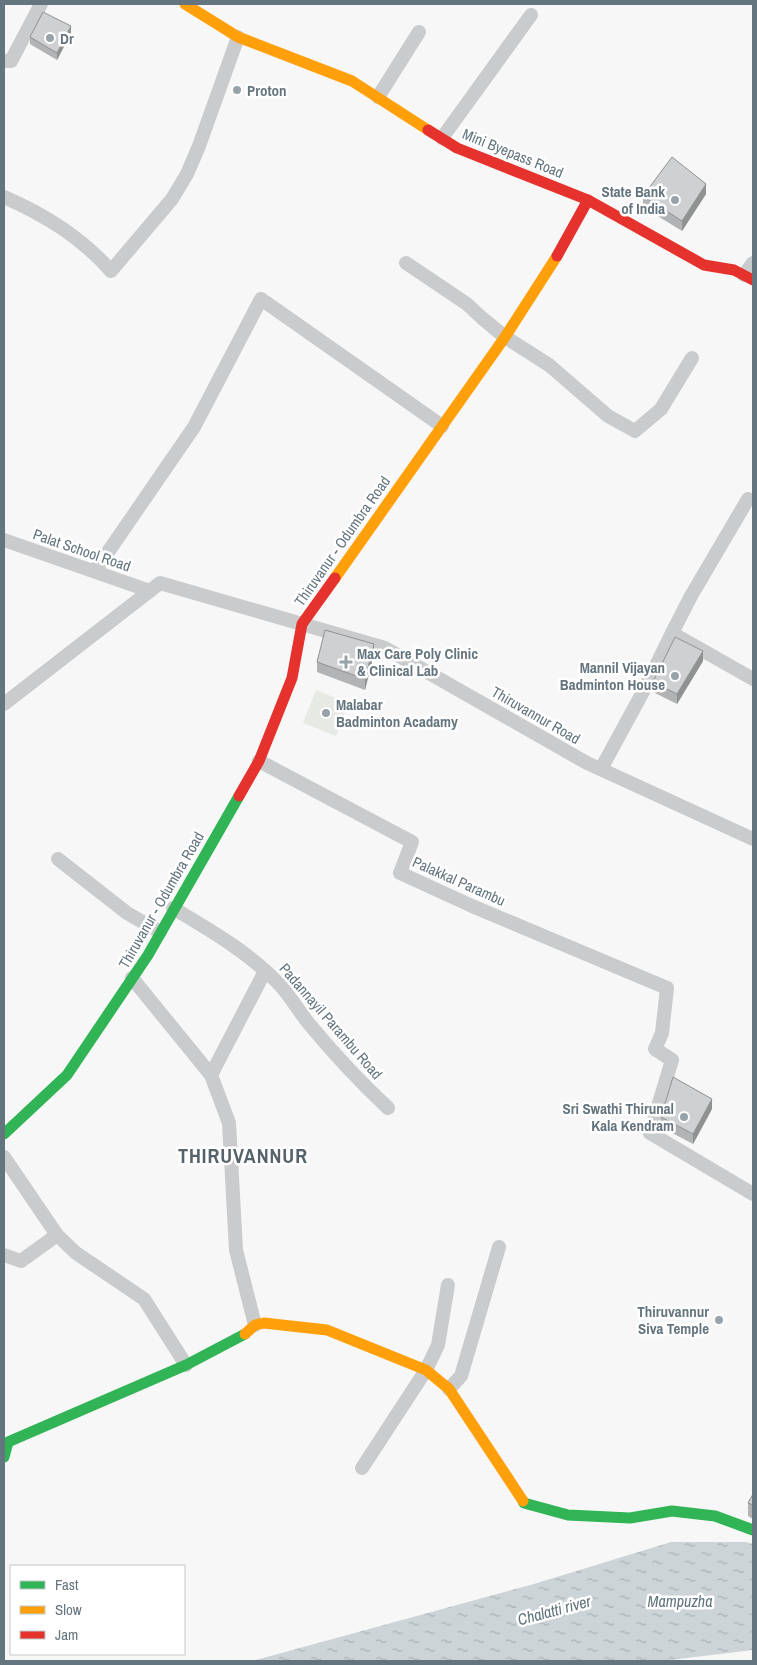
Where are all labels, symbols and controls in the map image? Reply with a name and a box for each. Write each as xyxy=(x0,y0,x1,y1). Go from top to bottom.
place label: Dr xyxy=(60,28,74,49)
marker: Dr xyxy=(44,32,56,44)
place label: Proton xyxy=(247,80,287,101)
marker: Proton xyxy=(231,84,243,96)
street label: Mini Byepass Road xyxy=(459,123,567,183)
place label: State Bank of India xyxy=(601,181,665,219)
marker: State Bank of India xyxy=(669,194,681,206)
street label: Thiruvanur - Odumbra Road xyxy=(289,472,395,610)
street label: Palat School Road xyxy=(30,523,134,577)
place label: Max Care Poly Clinic & Clinical Lab xyxy=(357,643,478,681)
marker: Max Care Poly Clinic & Clinical Lab xyxy=(339,655,353,669)
place label: Mannil Vijayan Badminton House xyxy=(560,657,665,695)
marker: Mannil Vijayan Badminton House xyxy=(669,670,681,682)
street label: Thiruvannur Road xyxy=(488,681,584,749)
place label: Malabar Badminton Acadamy xyxy=(336,694,458,732)
marker: Malabar Badminton Acadamy xyxy=(320,707,332,719)
street label: Thiruvanur - Odumbra Road xyxy=(113,828,209,972)
street label: Palakkal Parambu xyxy=(409,851,509,911)
street label: Padannayil Parambu Road xyxy=(275,958,387,1084)
place label: Sri Swathi Thirunal Kala Kendram xyxy=(563,1098,674,1136)
marker: Sri Swathi Thirunal Kala Kendram xyxy=(678,1111,690,1123)
district label: THIRUVANNUR xyxy=(178,1142,308,1169)
place label: Thiruvannur Siva Temple xyxy=(637,1301,709,1339)
marker: Thiruvannur Siva Temple xyxy=(713,1314,725,1326)
legend xyxy=(10,1565,185,1655)
text: Fast xyxy=(55,1574,79,1595)
water label: Chalatti river xyxy=(515,1589,594,1630)
water label: Mampuzha xyxy=(648,1590,712,1612)
text: Slow xyxy=(55,1599,82,1620)
text: Jam xyxy=(55,1624,78,1645)

